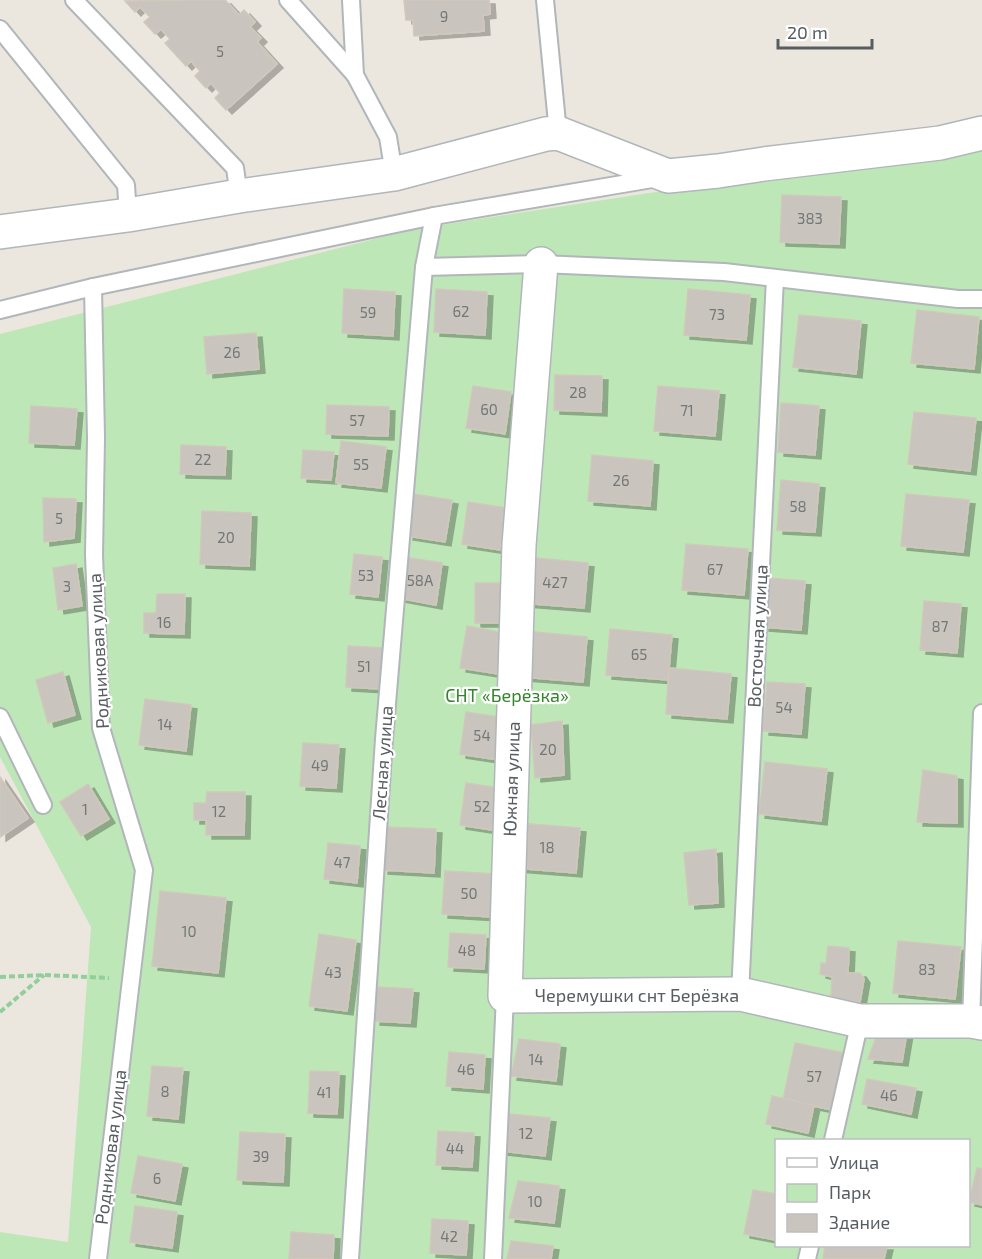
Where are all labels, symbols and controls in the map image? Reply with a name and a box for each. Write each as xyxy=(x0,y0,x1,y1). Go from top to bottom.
house number: 9 xyxy=(440,7,448,25)
scale bar xyxy=(778,12,872,50)
text: 20 m xyxy=(787,21,828,43)
house number: 5 xyxy=(216,42,224,60)
house number: 383 xyxy=(797,209,823,227)
house number: 62 xyxy=(452,302,470,320)
house number: 59 xyxy=(360,303,376,321)
house number: 73 xyxy=(709,305,725,323)
house number: 26 xyxy=(223,343,241,361)
house number: 28 xyxy=(569,383,587,401)
house number: 60 xyxy=(480,400,498,418)
house number: 71 xyxy=(680,401,694,419)
house number: 57 xyxy=(349,411,365,429)
house number: 22 xyxy=(195,450,211,468)
house number: 55 xyxy=(353,455,369,473)
house number: 26 xyxy=(612,471,630,489)
house number: 58 xyxy=(789,497,807,515)
house number: 5 xyxy=(55,509,63,527)
house number: 20 xyxy=(217,528,235,546)
house number: 67 xyxy=(707,560,723,578)
street label: Восточная улица xyxy=(742,564,772,708)
house number: 53 xyxy=(358,566,374,584)
house number: 58А xyxy=(407,571,434,589)
street label: Родниковая улица xyxy=(83,573,113,730)
house number: 427 xyxy=(542,573,568,591)
house number: 3 xyxy=(63,577,71,595)
house number: 16 xyxy=(157,613,171,631)
house number: 87 xyxy=(932,617,949,635)
house number: 65 xyxy=(631,645,647,663)
house number: 51 xyxy=(357,657,371,675)
park label: СНТ «Берёзка» xyxy=(445,684,569,706)
house number: 54 xyxy=(775,698,793,716)
street label: Лесная улица xyxy=(367,705,397,821)
house number: 14 xyxy=(157,715,173,733)
street label: Южная улица xyxy=(498,721,524,837)
house number: 54 xyxy=(473,726,491,744)
house number: 20 xyxy=(539,740,557,758)
house number: 49 xyxy=(311,756,329,774)
house number: 52 xyxy=(474,797,490,815)
house number: 1 xyxy=(82,800,88,818)
house number: 12 xyxy=(212,802,226,820)
house number: 18 xyxy=(539,838,555,856)
house number: 47 xyxy=(334,853,351,871)
house number: 50 xyxy=(460,884,478,902)
house number: 10 xyxy=(181,922,197,940)
house number: 48 xyxy=(458,941,476,959)
house number: 83 xyxy=(918,960,936,978)
house number: 43 xyxy=(324,963,342,981)
street label: Черемушки снт Берёзка xyxy=(535,984,739,1006)
house number: 14 xyxy=(528,1050,544,1068)
house number: 46 xyxy=(457,1060,475,1078)
house number: 57 xyxy=(806,1067,822,1085)
street label: Родниковая улица xyxy=(90,1068,130,1226)
house number: 8 xyxy=(160,1082,170,1100)
house number: 41 xyxy=(316,1083,332,1101)
house number: 46 xyxy=(880,1086,898,1104)
house number: 12 xyxy=(519,1124,533,1142)
house number: 44 xyxy=(446,1139,464,1157)
legend xyxy=(775,1139,970,1247)
house number: 39 xyxy=(253,1147,269,1165)
text: Улица xyxy=(829,1151,879,1173)
house number: 6 xyxy=(153,1169,161,1187)
text: Парк xyxy=(829,1181,871,1203)
house number: 10 xyxy=(527,1192,543,1210)
text: Здание xyxy=(829,1211,890,1233)
house number: 42 xyxy=(440,1227,458,1245)

